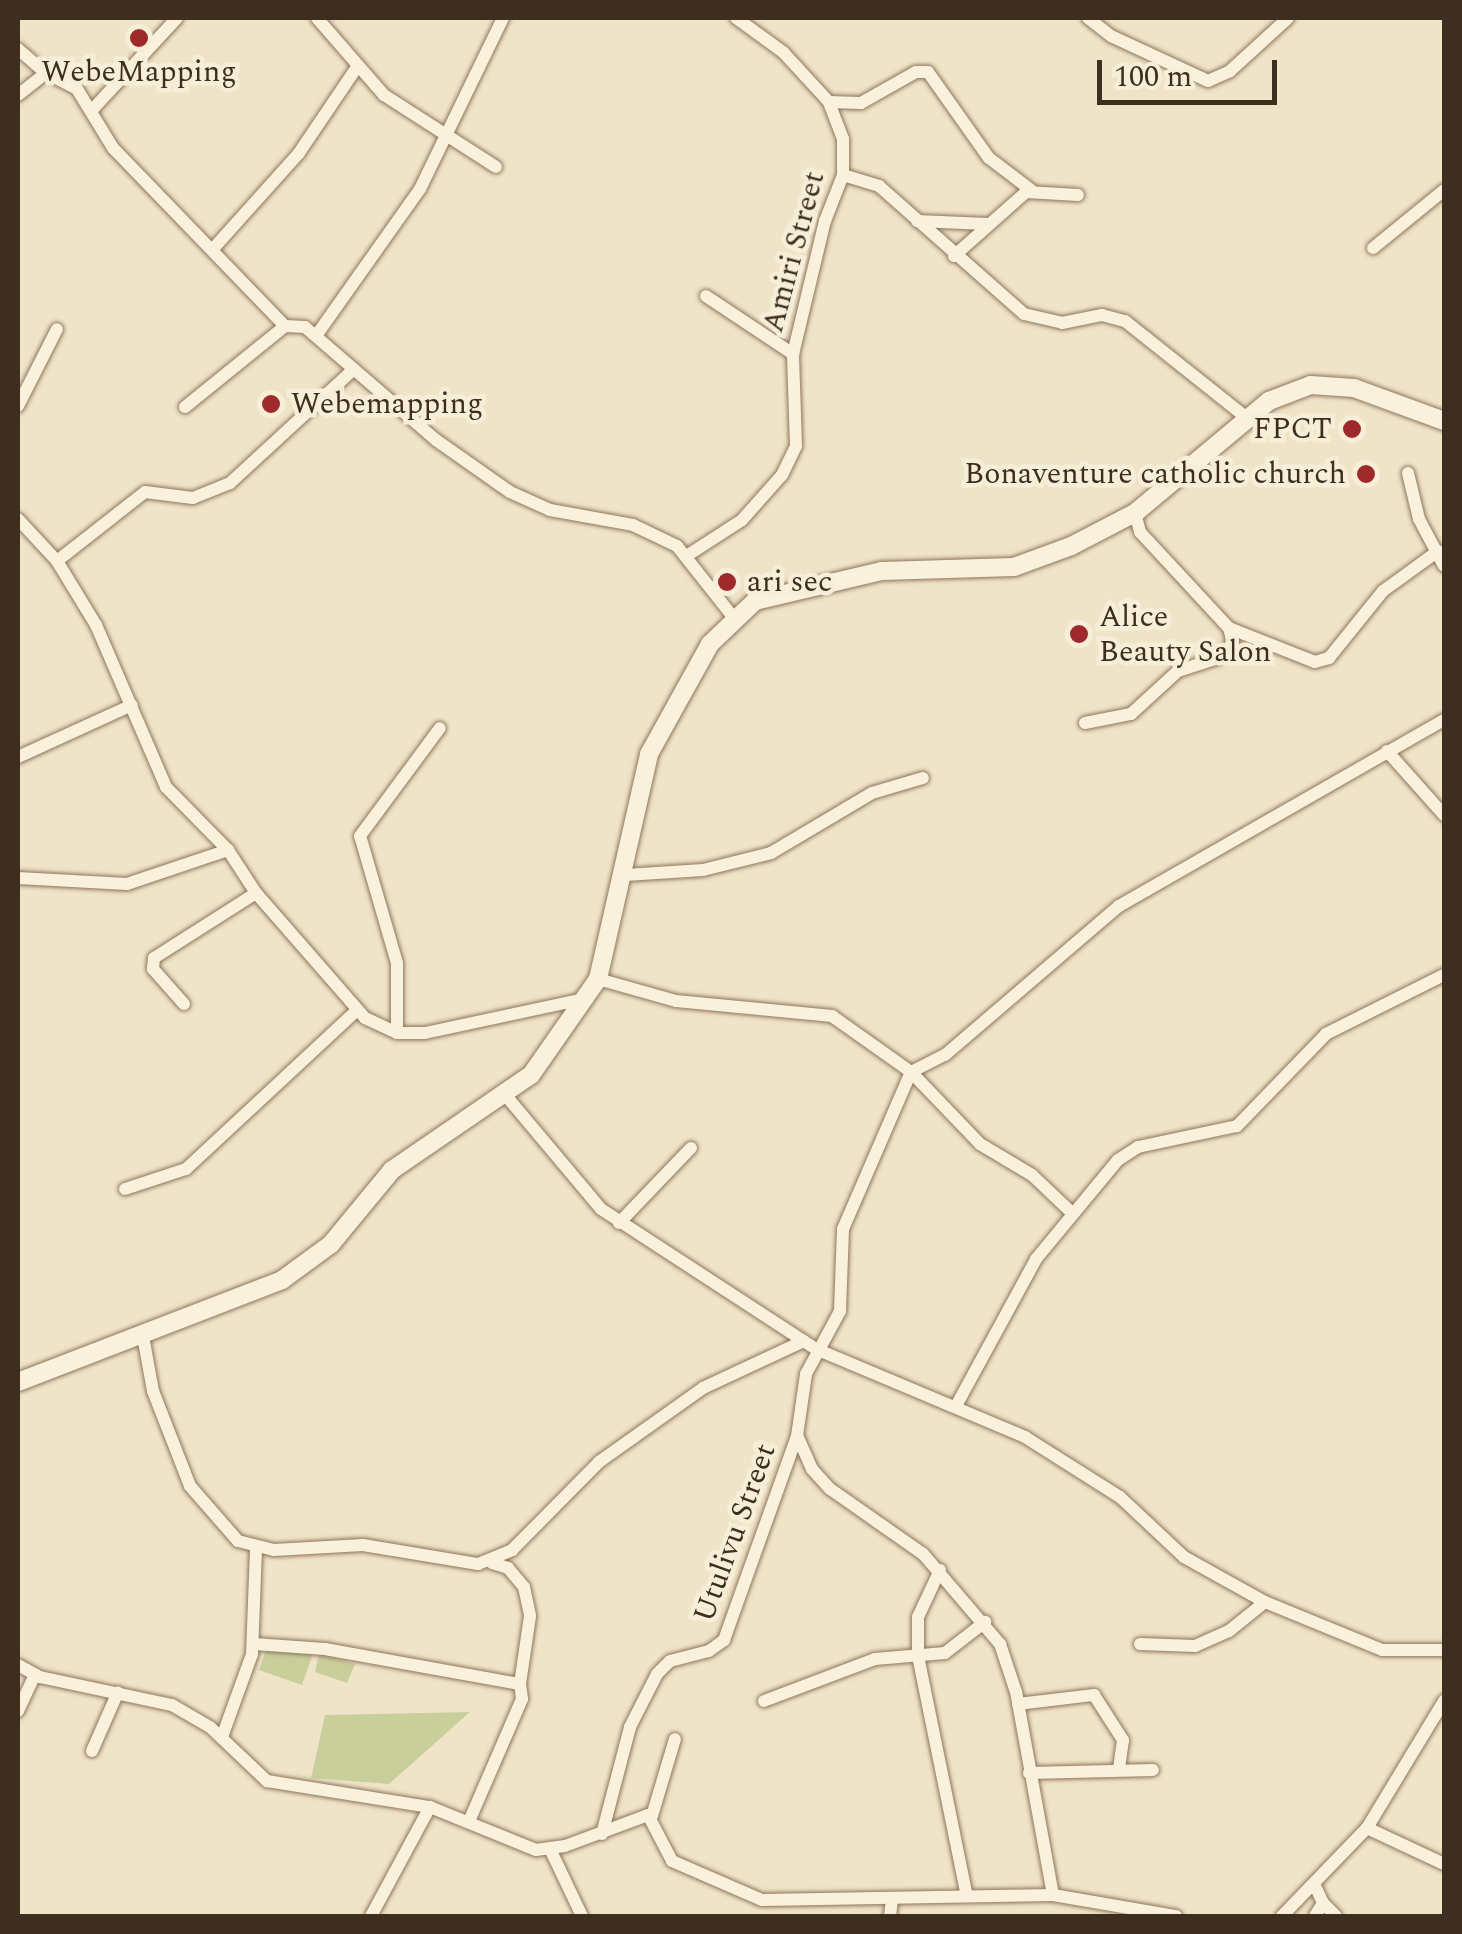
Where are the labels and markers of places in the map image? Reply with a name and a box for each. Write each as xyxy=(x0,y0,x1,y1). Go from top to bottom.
marker: WebeMapping xyxy=(128,27,150,49)
place label: WebeMapping xyxy=(41,54,237,90)
place label: Webemapping xyxy=(291,386,483,422)
marker: Webemapping xyxy=(260,393,282,415)
place label: FPCT xyxy=(1253,411,1332,447)
marker: FPCT xyxy=(1341,418,1363,440)
place label: Bonaventure catholic church xyxy=(964,456,1346,492)
marker: Bonaventure catholic church xyxy=(1355,463,1377,485)
place label: ari sec xyxy=(747,564,832,600)
marker: ari sec xyxy=(716,571,738,593)
place label: Alice Beauty Salon xyxy=(1099,599,1271,670)
marker: Alice Beauty Salon xyxy=(1068,623,1090,645)

